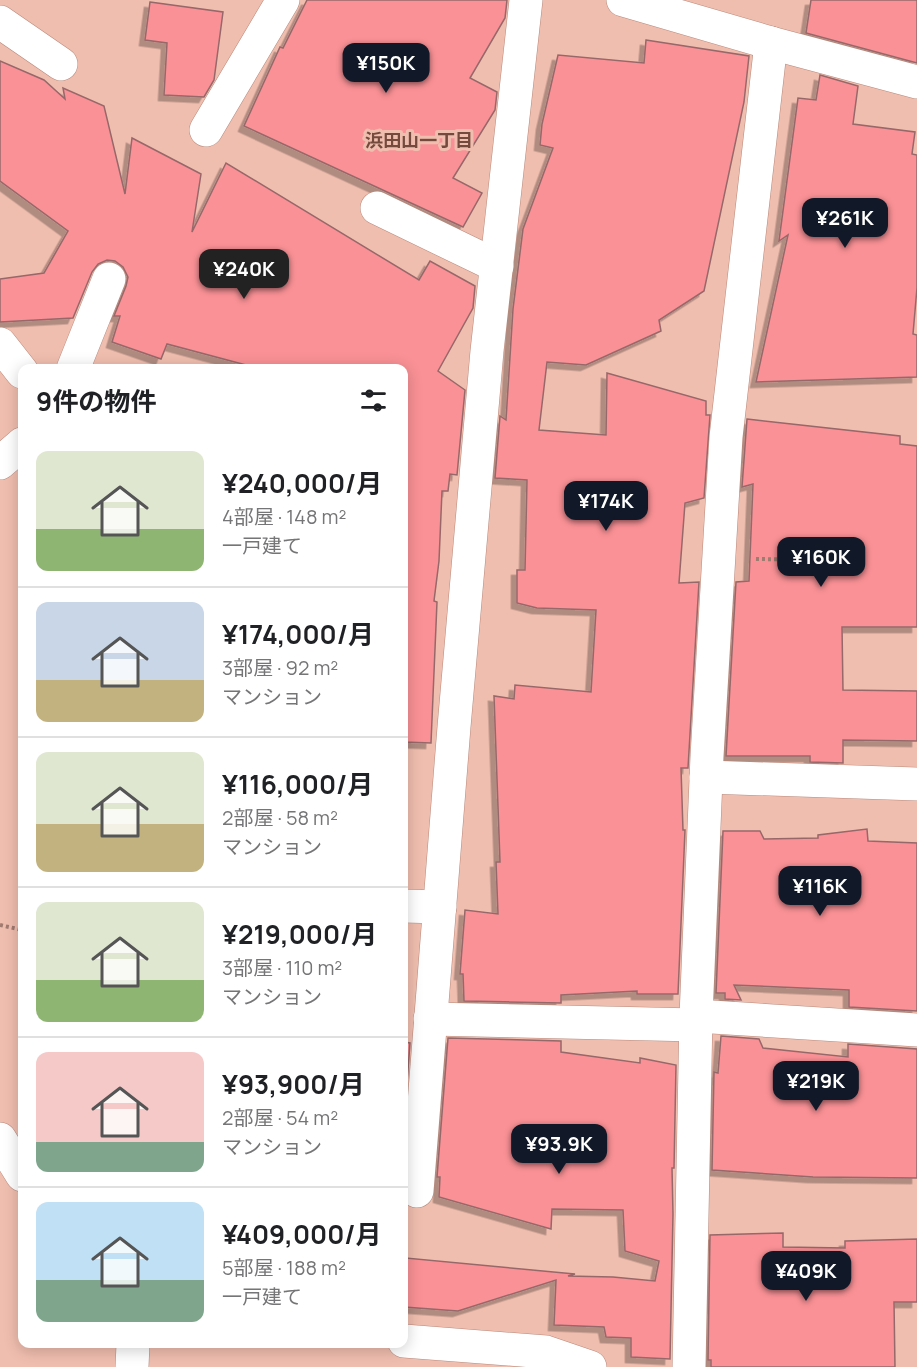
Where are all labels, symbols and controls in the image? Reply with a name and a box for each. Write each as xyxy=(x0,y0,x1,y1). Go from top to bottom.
pin: ¥150K xyxy=(344,43,428,94)
text: ¥150K xyxy=(357,49,415,76)
district label: 浜田山一丁目 xyxy=(365,128,473,152)
pin: ¥261K xyxy=(803,198,887,249)
text: ¥261K xyxy=(816,204,874,231)
pin: ¥240K xyxy=(202,249,286,300)
text: ¥240K xyxy=(213,255,275,282)
text: 9件の物件 xyxy=(36,383,156,419)
icon: filters xyxy=(357,384,390,417)
text: ¥240,000/月 xyxy=(222,465,382,501)
icon: home xyxy=(84,475,156,547)
pin: ¥174K xyxy=(564,481,648,532)
text: ¥174K xyxy=(578,487,634,514)
text: 4部屋 · 148 m² xyxy=(222,503,346,530)
text: 一戸建て xyxy=(222,532,302,559)
pin: ¥160K xyxy=(779,537,863,588)
text: ¥160K xyxy=(791,543,851,570)
text: ¥174,000/月 xyxy=(222,616,374,652)
icon: home xyxy=(84,626,156,698)
text: 3部屋 · 92 m² xyxy=(222,654,338,681)
text: マンション xyxy=(222,683,322,710)
text: ¥116,000/月 xyxy=(222,766,373,802)
icon: home xyxy=(84,776,156,848)
text: 2部屋 · 58 m² xyxy=(222,804,338,831)
text: マンション xyxy=(222,833,322,860)
pin: ¥116K xyxy=(778,866,862,917)
text: ¥116K xyxy=(792,872,848,899)
text: ¥219,000/月 xyxy=(222,916,377,952)
icon: home xyxy=(84,926,156,998)
text: 3部屋 · 110 m² xyxy=(222,954,342,981)
text: マンション xyxy=(222,983,322,1010)
pin: ¥219K xyxy=(774,1061,858,1112)
text: ¥93,900/月 xyxy=(222,1066,365,1102)
text: ¥219K xyxy=(787,1067,845,1094)
icon: home xyxy=(84,1076,156,1148)
text: 2部屋 · 54 m² xyxy=(222,1104,338,1131)
pin: ¥93.9K xyxy=(510,1124,608,1175)
text: ¥93.9K xyxy=(525,1130,593,1157)
text: マンション xyxy=(222,1133,322,1160)
text: ¥409,000/月 xyxy=(222,1216,382,1252)
icon: home xyxy=(84,1226,156,1298)
pin: ¥409K xyxy=(764,1251,848,1302)
text: 5部屋 · 188 m² xyxy=(222,1254,346,1281)
text: ¥409K xyxy=(775,1257,837,1284)
text: 一戸建て xyxy=(222,1283,302,1310)

